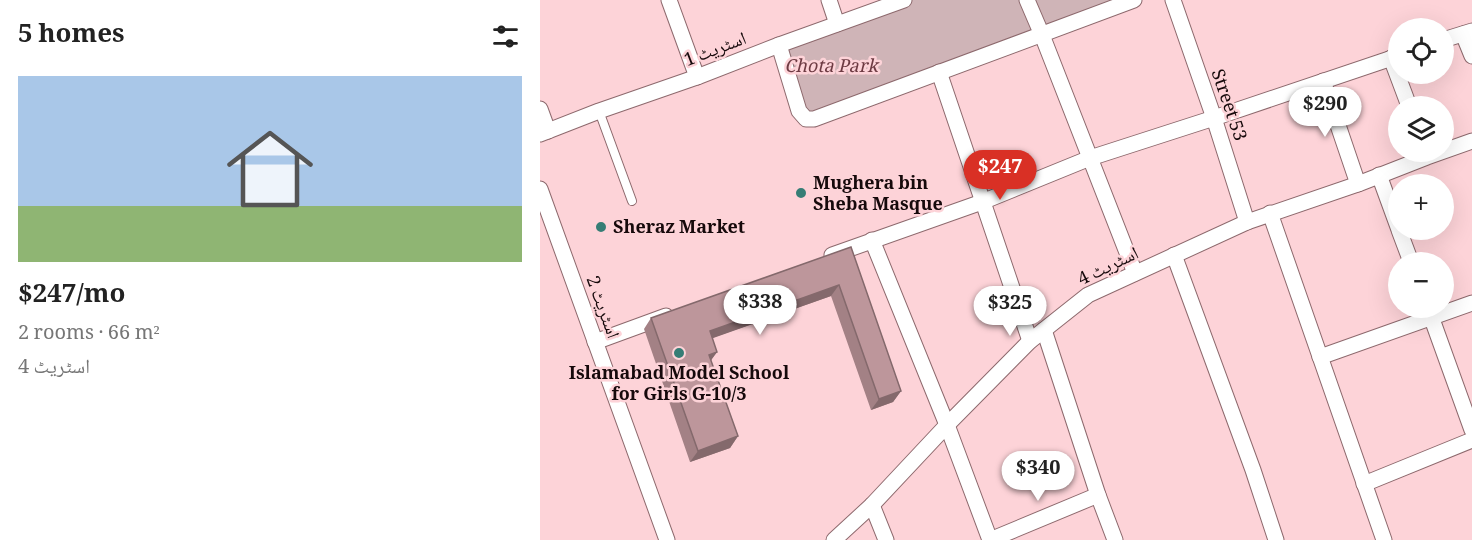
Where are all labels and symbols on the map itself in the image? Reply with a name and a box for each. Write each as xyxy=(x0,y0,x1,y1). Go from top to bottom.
street label: اسٹریٹ 1 xyxy=(680,25,751,76)
park label: Chota Park xyxy=(784,53,880,83)
street label: Street 53 xyxy=(1201,66,1253,146)
pin: $290 xyxy=(1289,87,1361,138)
pin: $247 xyxy=(964,150,1036,201)
place label: Mughera bin Sheba Masque xyxy=(813,170,943,221)
marker: Mughera bin Sheba Masque xyxy=(794,186,808,200)
place label: Sheraz Market xyxy=(613,214,745,244)
marker: Sheraz Market xyxy=(594,220,608,234)
street label: اسٹریٹ 4 xyxy=(1073,240,1145,295)
street label: اسٹریٹ 2 xyxy=(576,272,626,343)
pin: $338 xyxy=(724,285,796,336)
pin: $325 xyxy=(974,286,1046,337)
marker: Islamabad Model School for Girls G-10/3 xyxy=(672,346,686,360)
place label: Islamabad Model School for Girls G-10/3 xyxy=(569,360,790,411)
pin: $340 xyxy=(1002,451,1074,502)

